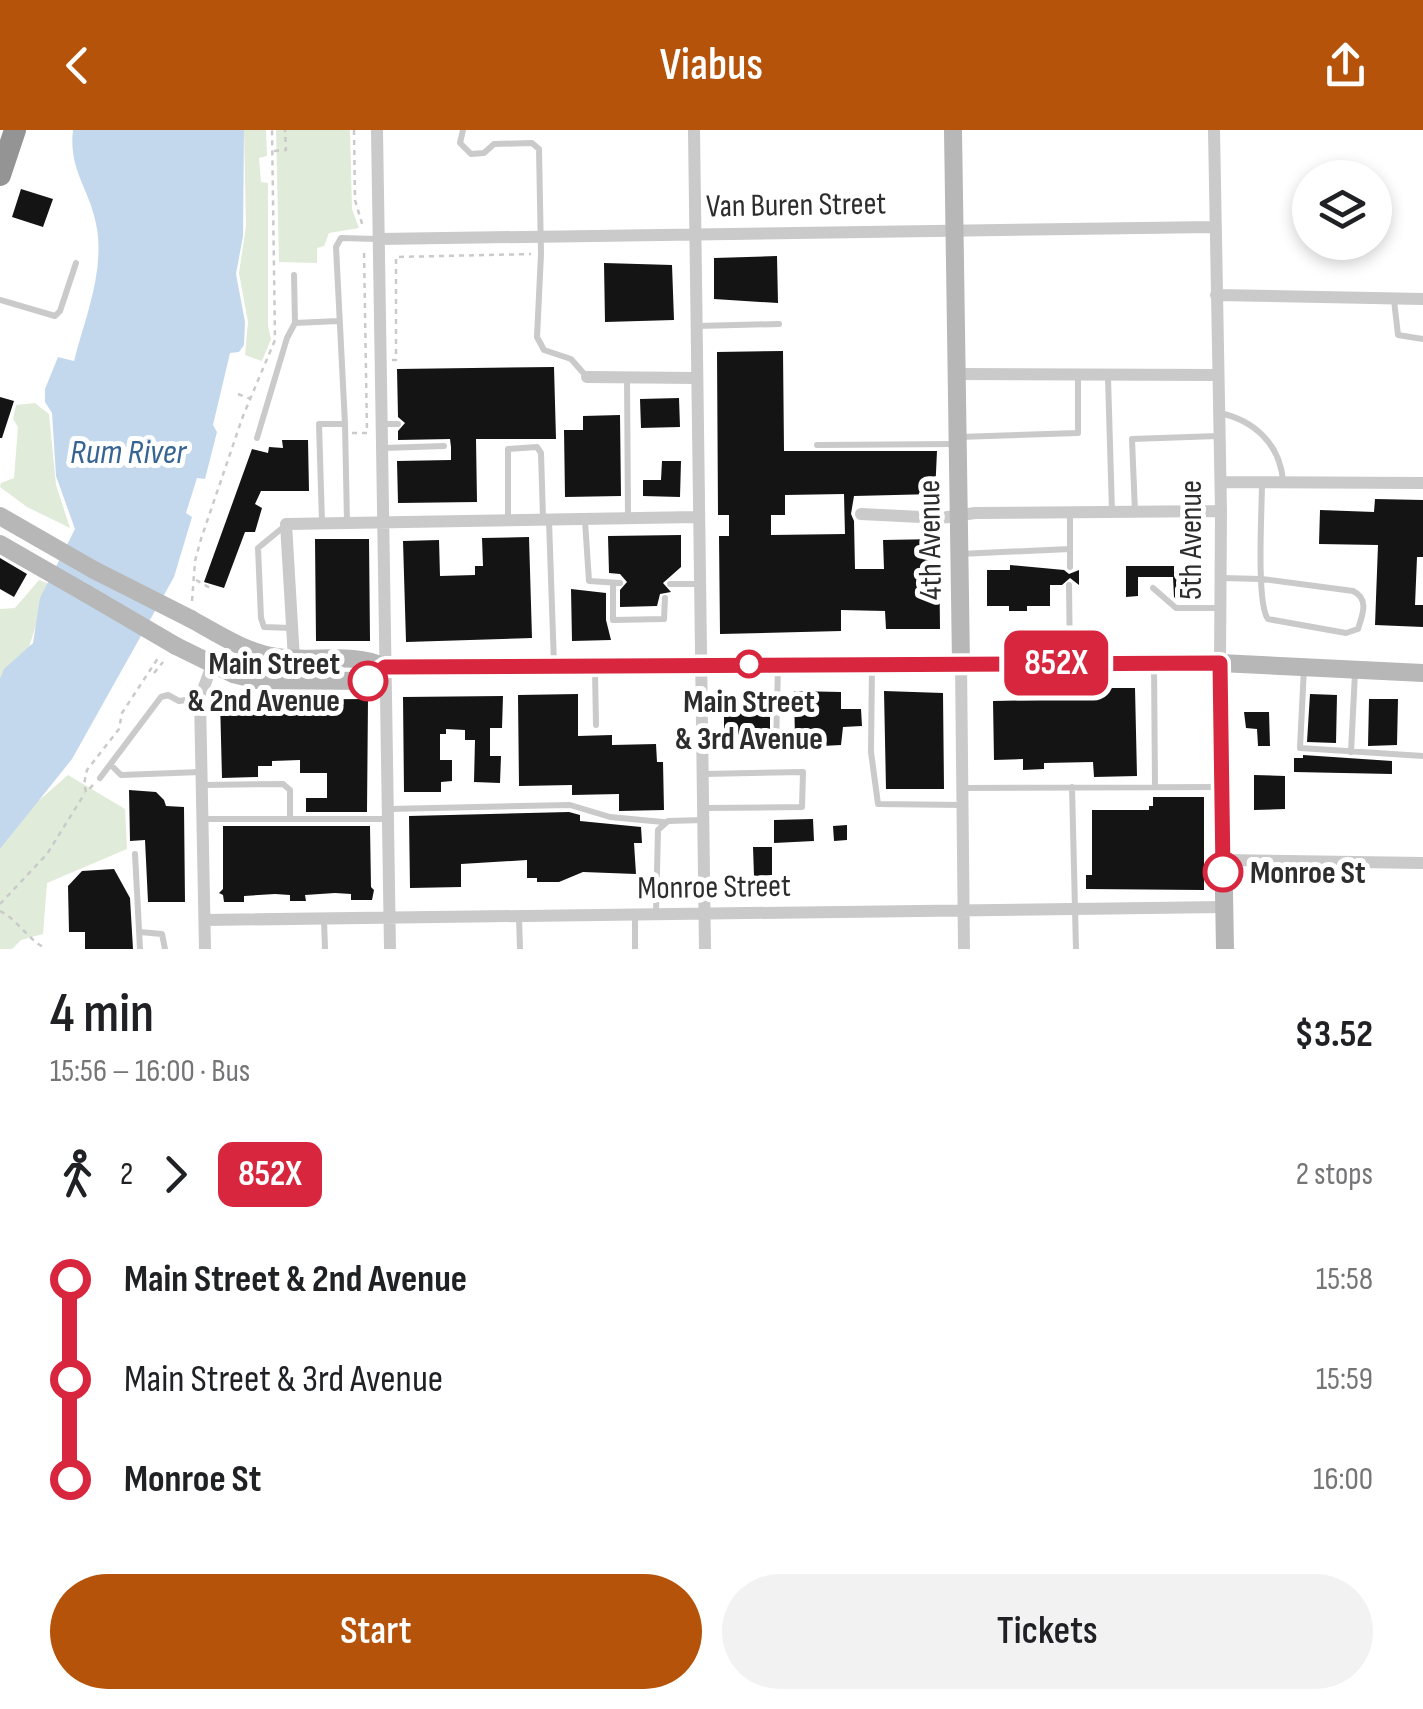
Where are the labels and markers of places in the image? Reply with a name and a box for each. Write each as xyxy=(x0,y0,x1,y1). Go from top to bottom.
place label: Main Street & 2nd Avenue xyxy=(188,645,340,721)
marker: Main Street & 3rd Avenue xyxy=(736,651,762,677)
marker: Main Street & 2nd Avenue xyxy=(349,662,387,700)
place label: Main Street & 3rd Avenue xyxy=(675,683,823,759)
marker: Monroe St xyxy=(1204,853,1242,891)
place label: Monroe St xyxy=(1250,854,1366,893)

